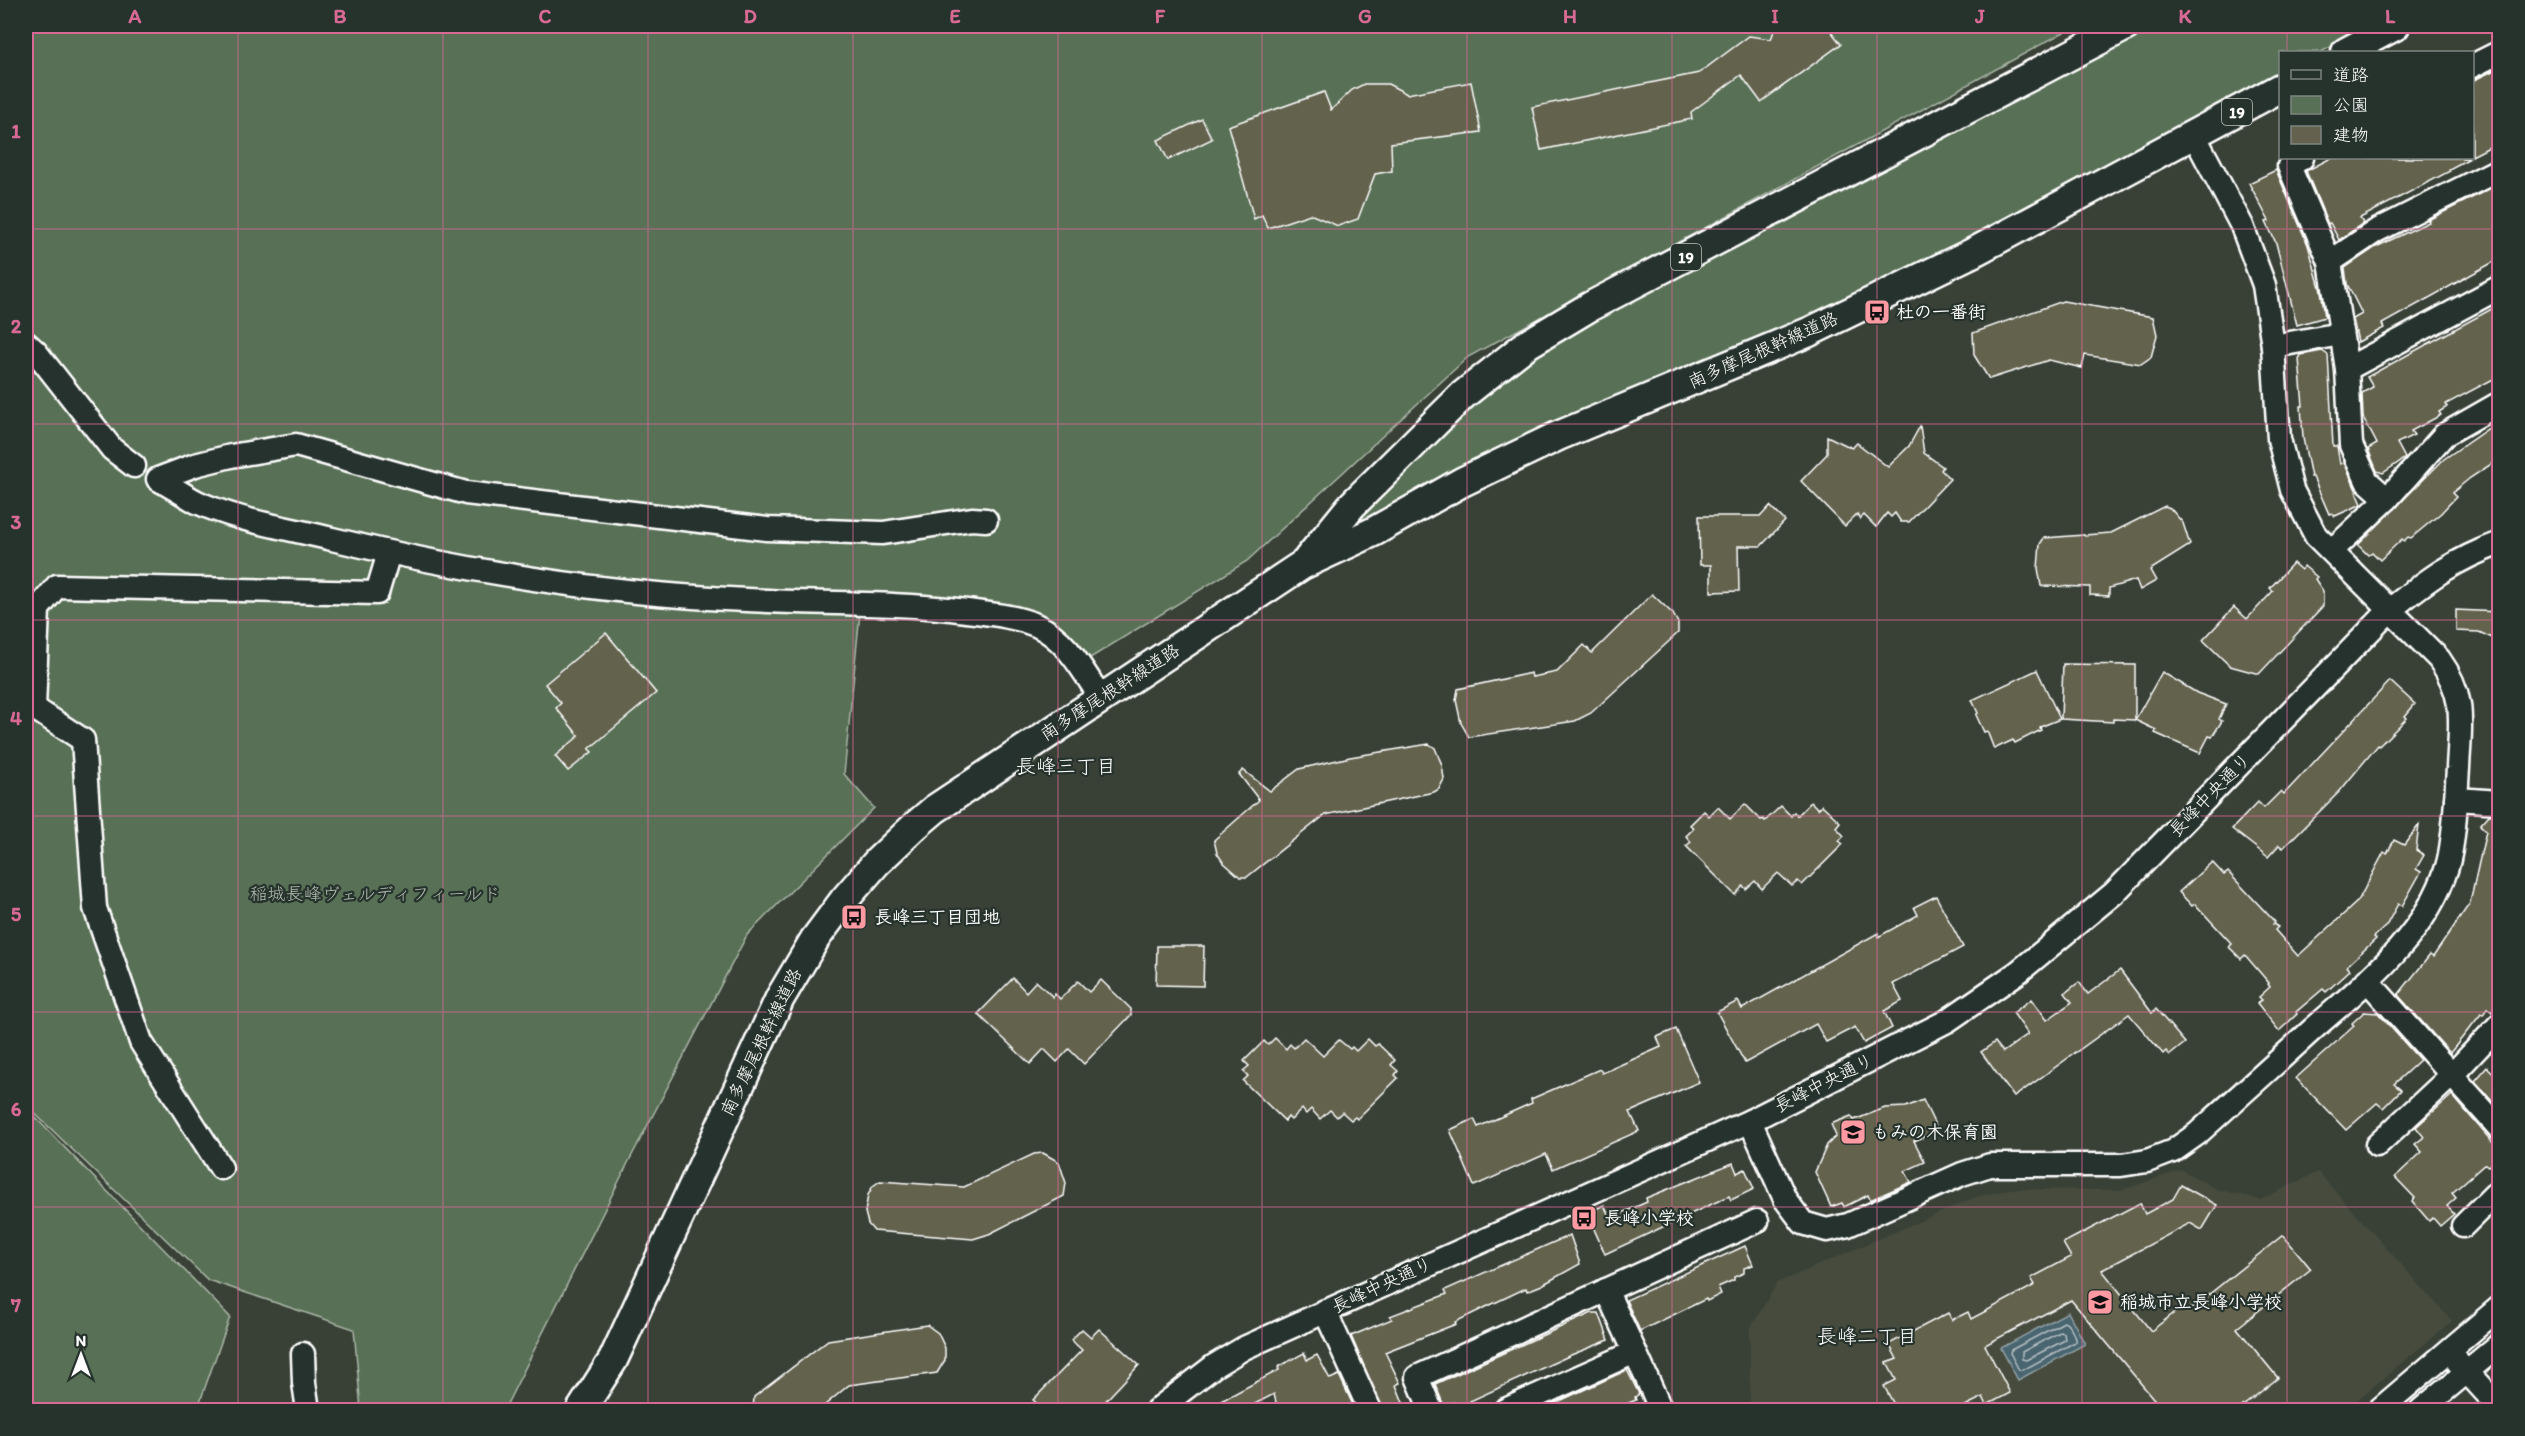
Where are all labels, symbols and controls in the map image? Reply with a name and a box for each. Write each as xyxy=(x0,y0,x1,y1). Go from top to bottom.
text: A xyxy=(128,4,142,28)
text: B xyxy=(334,4,347,28)
text: C xyxy=(539,4,552,28)
text: D xyxy=(743,4,757,28)
text: E xyxy=(949,4,961,28)
text: F xyxy=(1155,4,1166,28)
text: G xyxy=(1358,4,1372,28)
text: H xyxy=(1563,4,1577,28)
text: I xyxy=(1771,4,1779,28)
text: J xyxy=(1974,4,1985,28)
text: K xyxy=(2179,4,2193,28)
text: L xyxy=(2385,4,2396,28)
legend xyxy=(2279,51,2474,159)
text: 道路 xyxy=(2333,64,2369,86)
text: 公園 xyxy=(2333,94,2369,116)
road number: 19 xyxy=(2222,99,2252,125)
text: 1 xyxy=(11,119,21,143)
text: 建物 xyxy=(2333,124,2369,146)
road number: 19 xyxy=(1671,244,1701,270)
bus stop icon: 杜の一番街 xyxy=(1862,297,1892,327)
place label: 杜の一番街 xyxy=(1896,301,1986,323)
street label: 南多摩尾根幹線道路 xyxy=(1685,307,1841,393)
text: 2 xyxy=(11,314,22,338)
text: 3 xyxy=(11,510,22,534)
street label: 南多摩尾根幹線道路 xyxy=(1036,639,1184,745)
text: 4 xyxy=(10,706,22,730)
street label: 長峰中央通り xyxy=(2165,749,2255,841)
district label: 長峰三丁目 xyxy=(1016,754,1116,778)
park label: 稲城長峰ヴェルディフィールド xyxy=(250,883,500,905)
text: 5 xyxy=(11,902,22,926)
bus stop icon: 長峰三丁目団地 xyxy=(839,902,869,932)
place label: 長峰三丁目団地 xyxy=(874,906,1000,928)
street label: 南多摩尾根幹線道路 xyxy=(716,964,806,1120)
street label: 長峰中央通り xyxy=(1771,1049,1877,1117)
text: 6 xyxy=(11,1097,22,1121)
school or university icon: もみの木保育園 xyxy=(1838,1117,1868,1147)
place label: もみの木保育園 xyxy=(1872,1121,1998,1143)
bus stop icon: 長峰小学校 xyxy=(1569,1203,1599,1233)
place label: 長峰小学校 xyxy=(1604,1207,1694,1229)
street label: 長峰中央通り xyxy=(1328,1252,1436,1318)
school or university icon: 稲城市立長峰小学校 xyxy=(2085,1287,2115,1317)
place label: 稲城市立長峰小学校 xyxy=(2120,1291,2282,1313)
text: 7 xyxy=(10,1293,21,1317)
district label: 長峰二丁目 xyxy=(1817,1324,1917,1348)
north arrow xyxy=(51,1325,111,1385)
text: N xyxy=(76,1331,86,1350)

